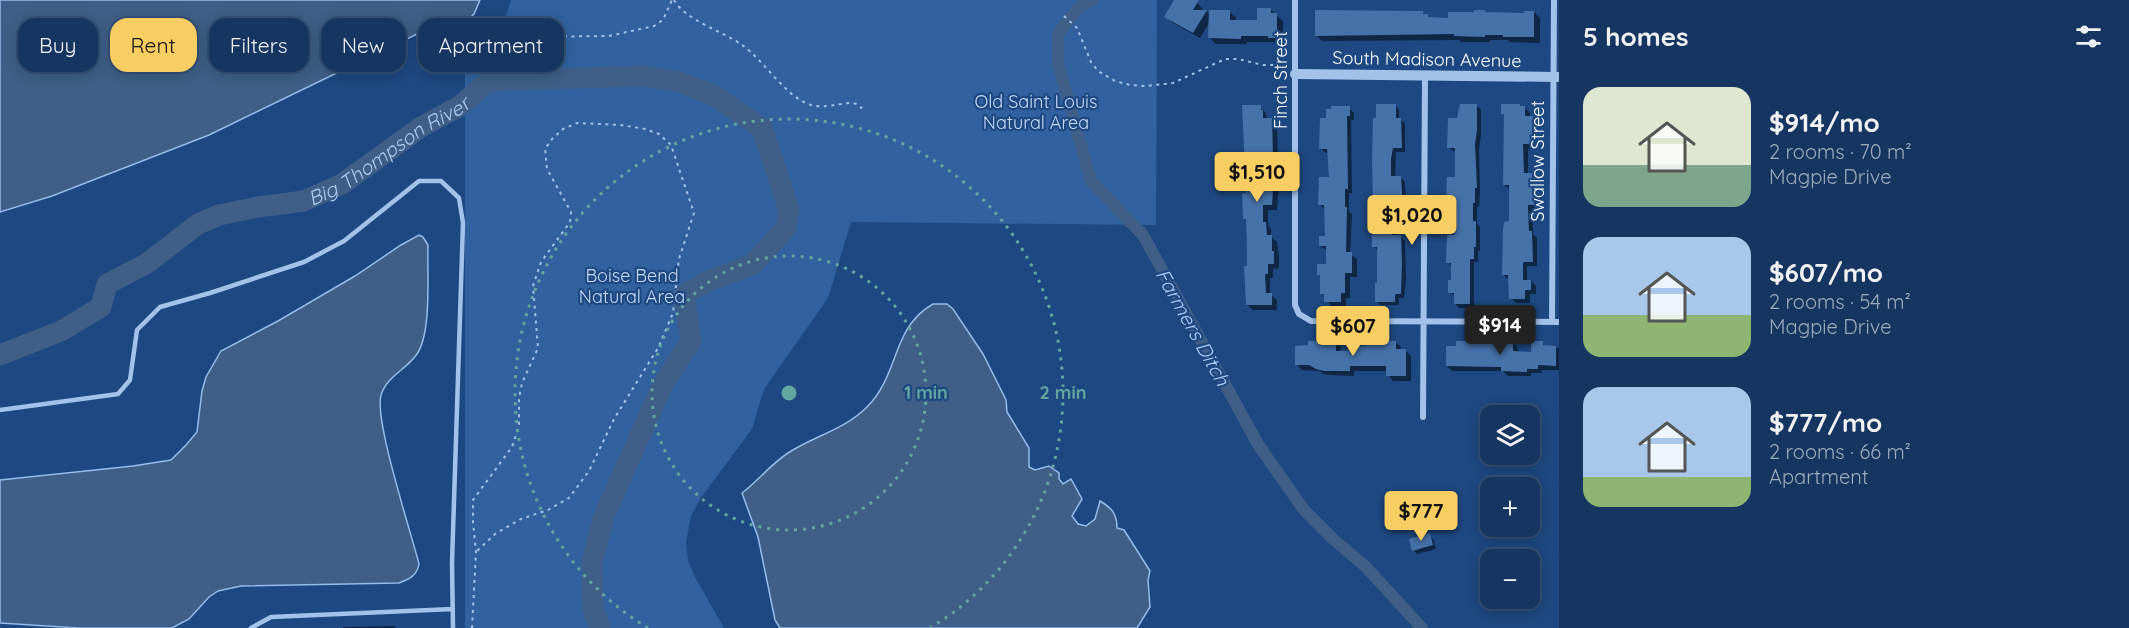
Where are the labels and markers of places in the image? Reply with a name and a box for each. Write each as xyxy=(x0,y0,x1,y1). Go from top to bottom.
pin: $1,510 xyxy=(1208,152,1306,203)
pin: $1,020 xyxy=(1363,195,1461,246)
pin: $914 xyxy=(1464,305,1536,356)
pin: $607 xyxy=(1317,306,1389,357)
centre of rings xyxy=(779,383,799,403)
pin: $777 xyxy=(1385,491,1457,542)

